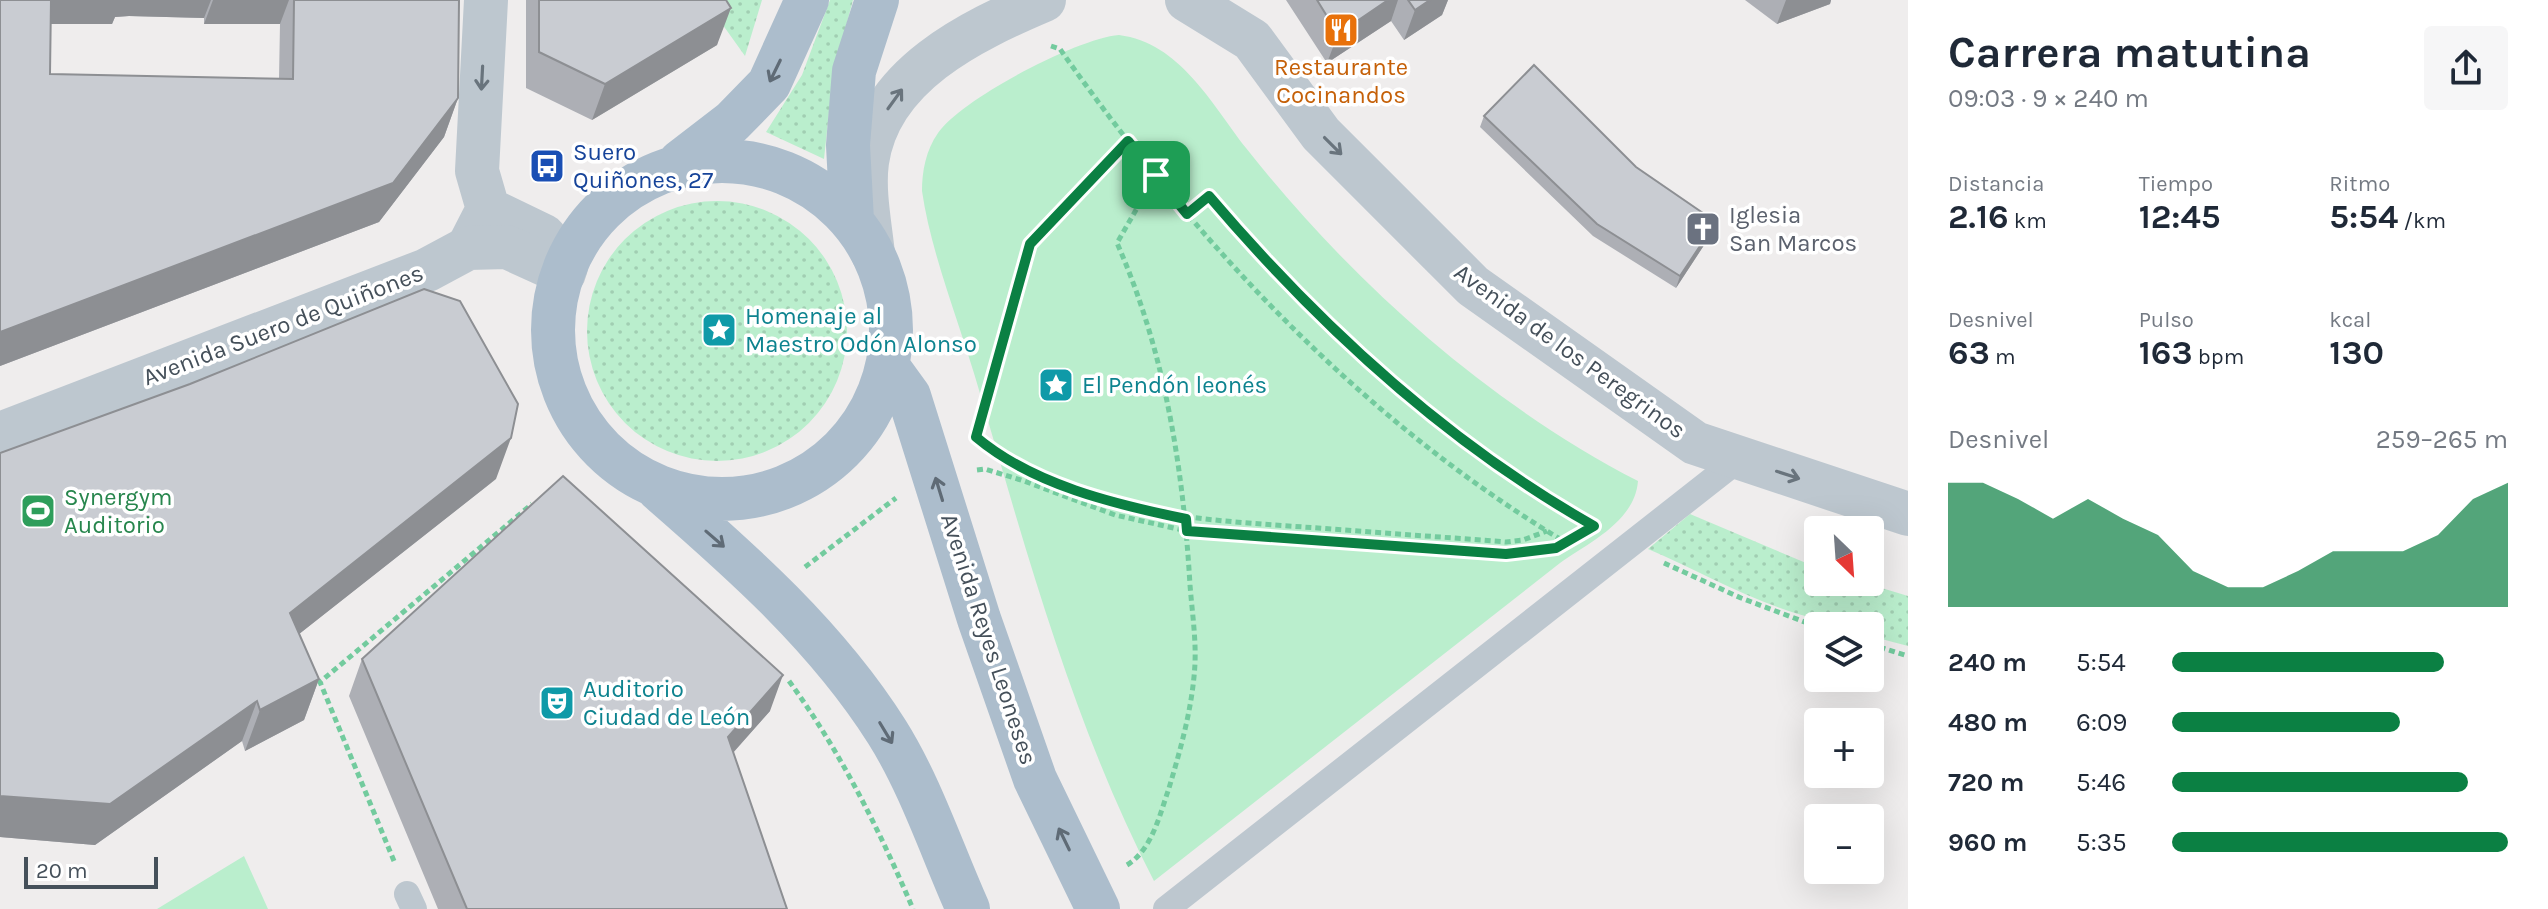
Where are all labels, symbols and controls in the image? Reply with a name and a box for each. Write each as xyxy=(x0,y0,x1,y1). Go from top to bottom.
restaurant icon: Restaurante Cocinandos xyxy=(1322,11,1360,49)
button: share xyxy=(2424,26,2508,110)
text: Carrera matutina xyxy=(1948,27,2311,78)
place label: Restaurante Cocinandos xyxy=(1274,53,1408,109)
one-way arrow xyxy=(767,59,782,83)
one-way arrow xyxy=(474,64,489,91)
text: 09:03 · 9 × 240 m xyxy=(1948,83,2149,114)
one-way arrow xyxy=(887,89,903,111)
one-way arrow xyxy=(1323,136,1342,155)
place label: Suero Quiñones, 27 xyxy=(573,138,713,194)
pin xyxy=(1122,141,1190,209)
bus stop icon: Suero Quiñones, 27 xyxy=(528,147,566,185)
icon: arrive xyxy=(1134,153,1178,197)
text: Distancia xyxy=(1948,171,2044,197)
text: Tiempo xyxy=(2139,171,2213,197)
text: Ritmo xyxy=(2329,171,2390,197)
text: 2.16 xyxy=(1948,197,2009,237)
text: 12:45 xyxy=(2139,197,2221,237)
text: 5:54 xyxy=(2329,197,2398,237)
place label: Iglesia San Marcos xyxy=(1729,201,1857,257)
text: km xyxy=(2009,208,2047,234)
text: /km xyxy=(2398,208,2446,234)
church icon: Iglesia San Marcos xyxy=(1684,210,1722,248)
street label: Avenida de los Peregrinos xyxy=(1449,258,1691,444)
street label: Avenida Suero de Quiñones xyxy=(139,259,427,391)
place label: Homenaje al Maestro Odón Alonso xyxy=(745,302,977,358)
text: Desnivel xyxy=(1948,307,2034,333)
text: Pulso xyxy=(2139,307,2194,333)
text: kcal xyxy=(2329,307,2371,333)
place icon: Homenaje al Maestro Odón Alonso xyxy=(700,311,738,349)
text: 63 xyxy=(1948,333,1990,373)
text: 163 xyxy=(2139,333,2193,373)
text: 130 xyxy=(2329,333,2384,373)
text: m xyxy=(1990,344,2016,370)
text: bpm xyxy=(2193,344,2244,370)
place icon: El Pendón leonés xyxy=(1037,366,1075,404)
place label: El Pendón leonés xyxy=(1082,371,1267,399)
text: Desnivel xyxy=(1948,424,2049,455)
text: 259–265 m xyxy=(2376,424,2508,455)
one-way arrow xyxy=(1775,468,1800,483)
one-way arrow xyxy=(931,476,946,502)
place label: Synergym Auditorio xyxy=(64,483,172,539)
sports icon: Synergym Auditorio xyxy=(19,492,57,530)
street label: Avenida Reyes Leoneses xyxy=(935,510,1043,768)
north arrow xyxy=(1804,516,1884,596)
map controls xyxy=(1804,516,1884,884)
one-way arrow xyxy=(705,529,725,547)
button: layers xyxy=(1804,612,1884,692)
text: 240 m xyxy=(1948,647,2027,678)
text: 5:54 xyxy=(2076,647,2126,678)
place label: Auditorio Ciudad de León xyxy=(583,675,750,731)
theatre icon: Auditorio Ciudad de León xyxy=(538,684,576,722)
text: 480 m xyxy=(1948,707,2028,738)
text: 6:09 xyxy=(2076,707,2127,738)
button: + xyxy=(1804,708,1884,788)
one-way arrow xyxy=(878,721,894,744)
text: 720 m xyxy=(1948,767,2024,798)
text: 5:46 xyxy=(2076,767,2126,798)
button: − xyxy=(1804,804,1884,884)
one-way arrow xyxy=(1056,827,1071,851)
text: 960 m xyxy=(1948,827,2027,858)
text: 5:35 xyxy=(2076,827,2127,858)
scale bar xyxy=(24,853,158,889)
text: 20 m xyxy=(36,858,88,884)

